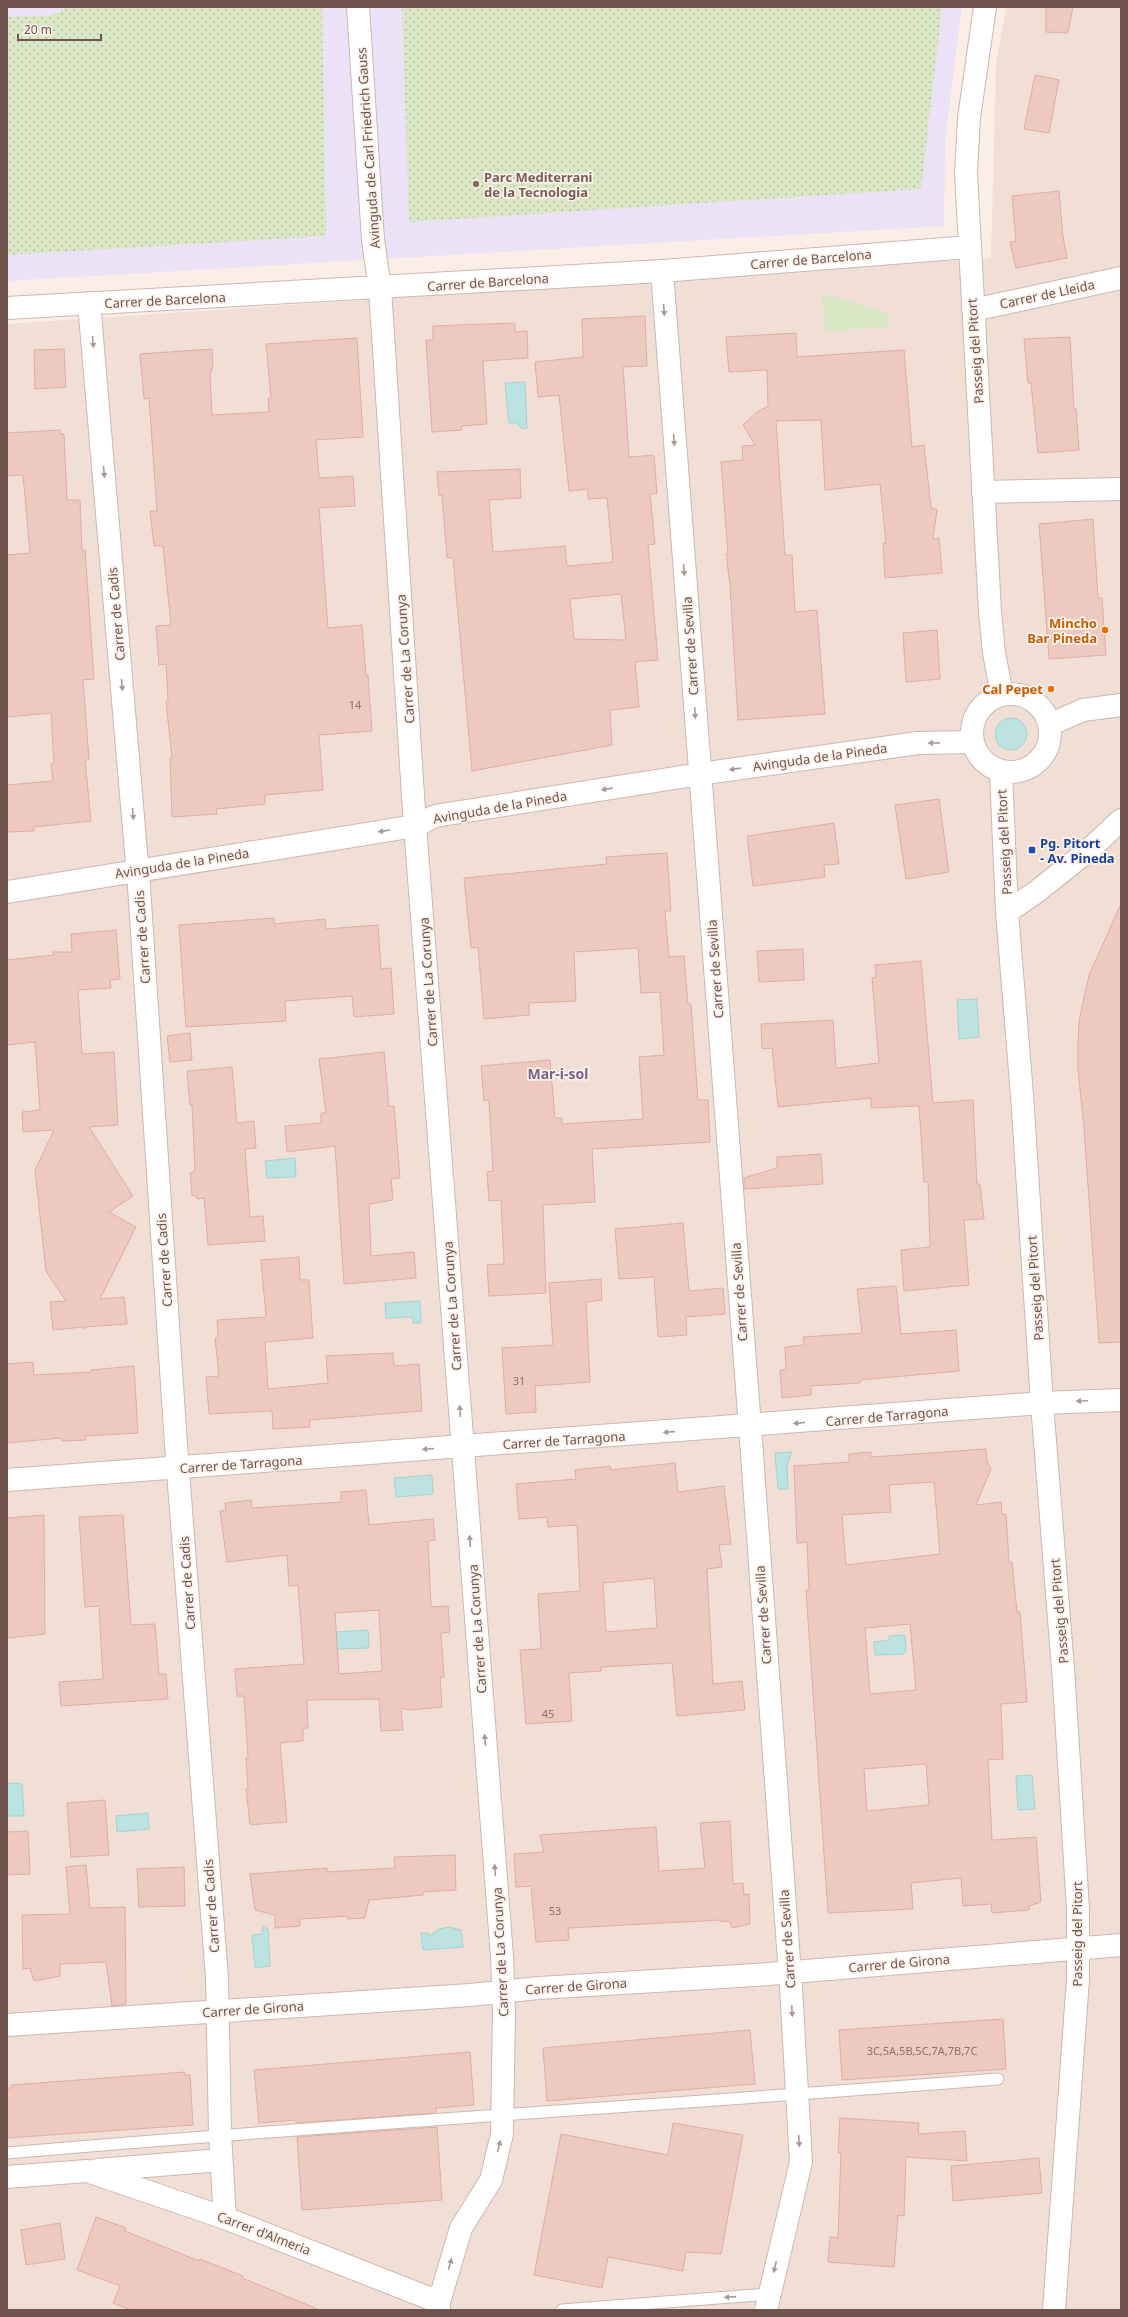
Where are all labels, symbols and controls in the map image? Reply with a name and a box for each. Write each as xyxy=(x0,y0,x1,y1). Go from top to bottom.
scale bar xyxy=(18,16,101,42)
text: 20 m xyxy=(24,21,52,38)
street label: Avinguda de Carl Friedrich Gauss xyxy=(352,47,384,249)
place label: Parc Mediterrani de la Tecnologia xyxy=(484,168,593,201)
marker: Parc Mediterrani de la Tecnologia xyxy=(471,179,481,189)
street label: Carrer de Barcelona xyxy=(750,245,872,273)
street label: Carrer de Barcelona xyxy=(427,269,549,295)
street label: Carrer de Lleida xyxy=(998,275,1096,313)
street label: Carrer de Barcelona xyxy=(104,288,226,312)
street label: Passeig del Pitort xyxy=(962,297,988,404)
one-way arrow xyxy=(661,304,668,316)
one-way arrow xyxy=(89,336,96,348)
one-way arrow xyxy=(671,434,678,446)
one-way arrow xyxy=(100,466,107,478)
one-way arrow xyxy=(681,564,688,576)
street label: Carrer de Cadis xyxy=(103,566,129,662)
street label: Carrer de La Corunya xyxy=(391,594,419,724)
street label: Carrer de Sevilla xyxy=(678,596,702,696)
place label: Mincho Bar Pineda xyxy=(1027,614,1097,647)
marker: Mincho Bar Pineda xyxy=(1100,625,1110,635)
one-way arrow xyxy=(119,679,125,691)
place label: Cal Pepet xyxy=(982,680,1043,698)
marker: Cal Pepet xyxy=(1046,684,1056,694)
house number: 14 xyxy=(349,697,362,712)
one-way arrow xyxy=(692,707,699,719)
street label: Avinguda de la Pineda xyxy=(752,739,888,775)
one-way arrow xyxy=(927,740,940,746)
one-way arrow xyxy=(729,766,742,772)
street label: Avinguda de la Pineda xyxy=(432,786,568,828)
one-way arrow xyxy=(601,786,613,792)
street label: Passeig del Pitort xyxy=(992,789,1016,895)
one-way arrow xyxy=(130,808,136,820)
one-way arrow xyxy=(378,828,390,834)
place label: Pg. Pitort - Av. Pineda xyxy=(1040,834,1115,867)
street label: Avinguda de la Pineda xyxy=(114,844,250,882)
marker: Pg. Pitort - Av. Pineda xyxy=(1027,845,1037,855)
street label: Carrer de Cadis xyxy=(130,890,154,984)
street label: Carrer de La Corunya xyxy=(414,917,442,1047)
street label: Carrer de Sevilla xyxy=(703,919,727,1019)
district label: Mar-i-sol xyxy=(528,1064,588,1083)
street label: Carrer de Cadis xyxy=(152,1213,176,1307)
street label: Passeig del Pitort xyxy=(1022,1234,1048,1341)
street label: Carrer de La Corunya xyxy=(438,1241,466,1371)
street label: Carrer de Sevilla xyxy=(727,1242,751,1342)
house number: 31 xyxy=(513,1373,525,1388)
one-way arrow xyxy=(1076,1398,1088,1405)
street label: Carrer de Tarragona xyxy=(825,1402,949,1430)
one-way arrow xyxy=(457,1405,464,1417)
one-way arrow xyxy=(793,1419,805,1426)
street label: Carrer de Tarragona xyxy=(502,1427,626,1453)
one-way arrow xyxy=(663,1429,675,1436)
one-way arrow xyxy=(422,1446,434,1453)
street label: Carrer de Tarragona xyxy=(179,1451,303,1477)
one-way arrow xyxy=(467,1535,474,1547)
street label: Carrer de Cadis xyxy=(175,1536,199,1630)
street label: Passeig del Pitort xyxy=(1045,1557,1073,1664)
street label: Carrer de La Corunya xyxy=(463,1564,491,1694)
street label: Carrer de Sevilla xyxy=(751,1565,775,1665)
house number: 45 xyxy=(542,1706,554,1721)
one-way arrow xyxy=(482,1734,489,1746)
street label: Carrer de Cadis xyxy=(199,1859,223,1953)
one-way arrow xyxy=(492,1864,499,1876)
street label: Passeig del Pitort xyxy=(1068,1881,1086,1987)
street label: Carrer de La Corunya xyxy=(488,1887,512,2017)
street label: Carrer de Sevilla xyxy=(775,1889,799,1989)
house number: 53 xyxy=(549,1903,561,1918)
street label: Carrer de Girona xyxy=(847,1950,951,1976)
street label: Carrer de Girona xyxy=(525,1973,627,1999)
street label: Carrer de Girona xyxy=(202,1996,304,2022)
one-way arrow xyxy=(789,2005,795,2018)
house number: 3C,5A,5B,5C,7A,7B,7C xyxy=(867,2043,977,2058)
one-way arrow xyxy=(796,2135,803,2147)
one-way arrow xyxy=(497,2139,503,2152)
street label: Carrer d'Almeria xyxy=(214,2207,314,2259)
one-way arrow xyxy=(447,2258,453,2270)
one-way arrow xyxy=(772,2261,778,2274)
one-way arrow xyxy=(724,2293,736,2300)

